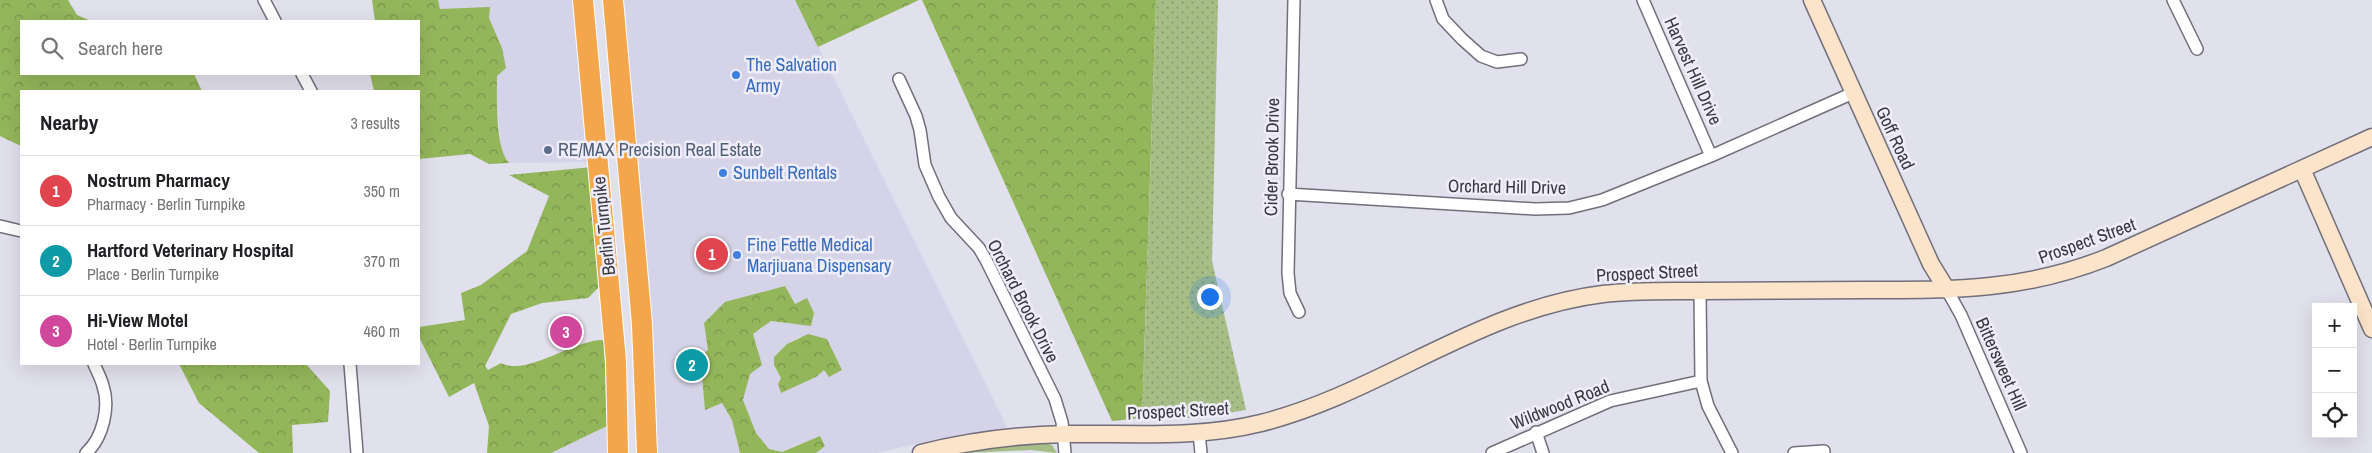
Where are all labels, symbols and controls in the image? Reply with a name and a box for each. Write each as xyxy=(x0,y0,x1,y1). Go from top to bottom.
street label: Harvest Hill Drive xyxy=(1659,13,1728,129)
search box xyxy=(20,20,420,75)
icon: search xyxy=(38,34,66,62)
text: Search here xyxy=(78,35,163,61)
place label: The Salvation Army xyxy=(745,52,837,98)
marker: The Salvation Army xyxy=(730,69,742,81)
street label: Cider Brook Drive xyxy=(1258,98,1285,216)
street label: Goff Road xyxy=(1870,102,1921,173)
text: Nearby xyxy=(40,108,98,137)
text: 3 results xyxy=(350,112,400,134)
place label: RE/MAX Precision Real Estate xyxy=(558,137,761,162)
marker: RE/MAX Precision Real Estate xyxy=(542,144,554,156)
place label: Sunbelt Rentals xyxy=(733,160,837,185)
text: Nostrum Pharmacy xyxy=(87,167,230,193)
marker: Sunbelt Rentals xyxy=(717,167,729,179)
street label: Orchard Hill Drive xyxy=(1448,173,1566,200)
street label: Berlin Turnpike xyxy=(586,175,621,277)
text: 1 xyxy=(52,180,60,202)
text: 350 m xyxy=(364,180,400,202)
text: Pharmacy · Berlin Turnpike xyxy=(87,193,245,215)
street label: Prospect Street xyxy=(2035,211,2139,270)
place label: Fine Fettle Medical Marjiuana Dispensary xyxy=(747,232,892,278)
pin: 1 xyxy=(696,235,728,273)
street label: Orchard Brook Drive xyxy=(982,235,1065,367)
text: Hartford Veterinary Hospital xyxy=(87,237,294,263)
marker: Fine Fettle Medical Marjiuana Dispensary xyxy=(731,249,743,261)
text: 2 xyxy=(52,250,60,272)
text: 370 m xyxy=(364,250,400,272)
street label: Prospect Street xyxy=(1596,257,1698,288)
text: Place · Berlin Turnpike xyxy=(87,263,219,285)
your location xyxy=(1197,284,1223,310)
map controls xyxy=(2312,303,2357,438)
button: + xyxy=(2312,303,2357,348)
text: Hi-View Motel xyxy=(87,307,188,333)
pin: 3 xyxy=(550,313,582,351)
street label: Bittersweet Hill xyxy=(1970,313,2033,414)
text: 3 xyxy=(52,320,60,342)
text: 460 m xyxy=(364,320,400,342)
text: Hotel · Berlin Turnpike xyxy=(87,333,217,355)
pin: 2 xyxy=(676,346,708,384)
button: − xyxy=(2312,348,2357,393)
street label: Wildwood Road xyxy=(1507,373,1613,436)
button: locate xyxy=(2312,393,2357,438)
street label: Prospect Street xyxy=(1127,395,1229,426)

